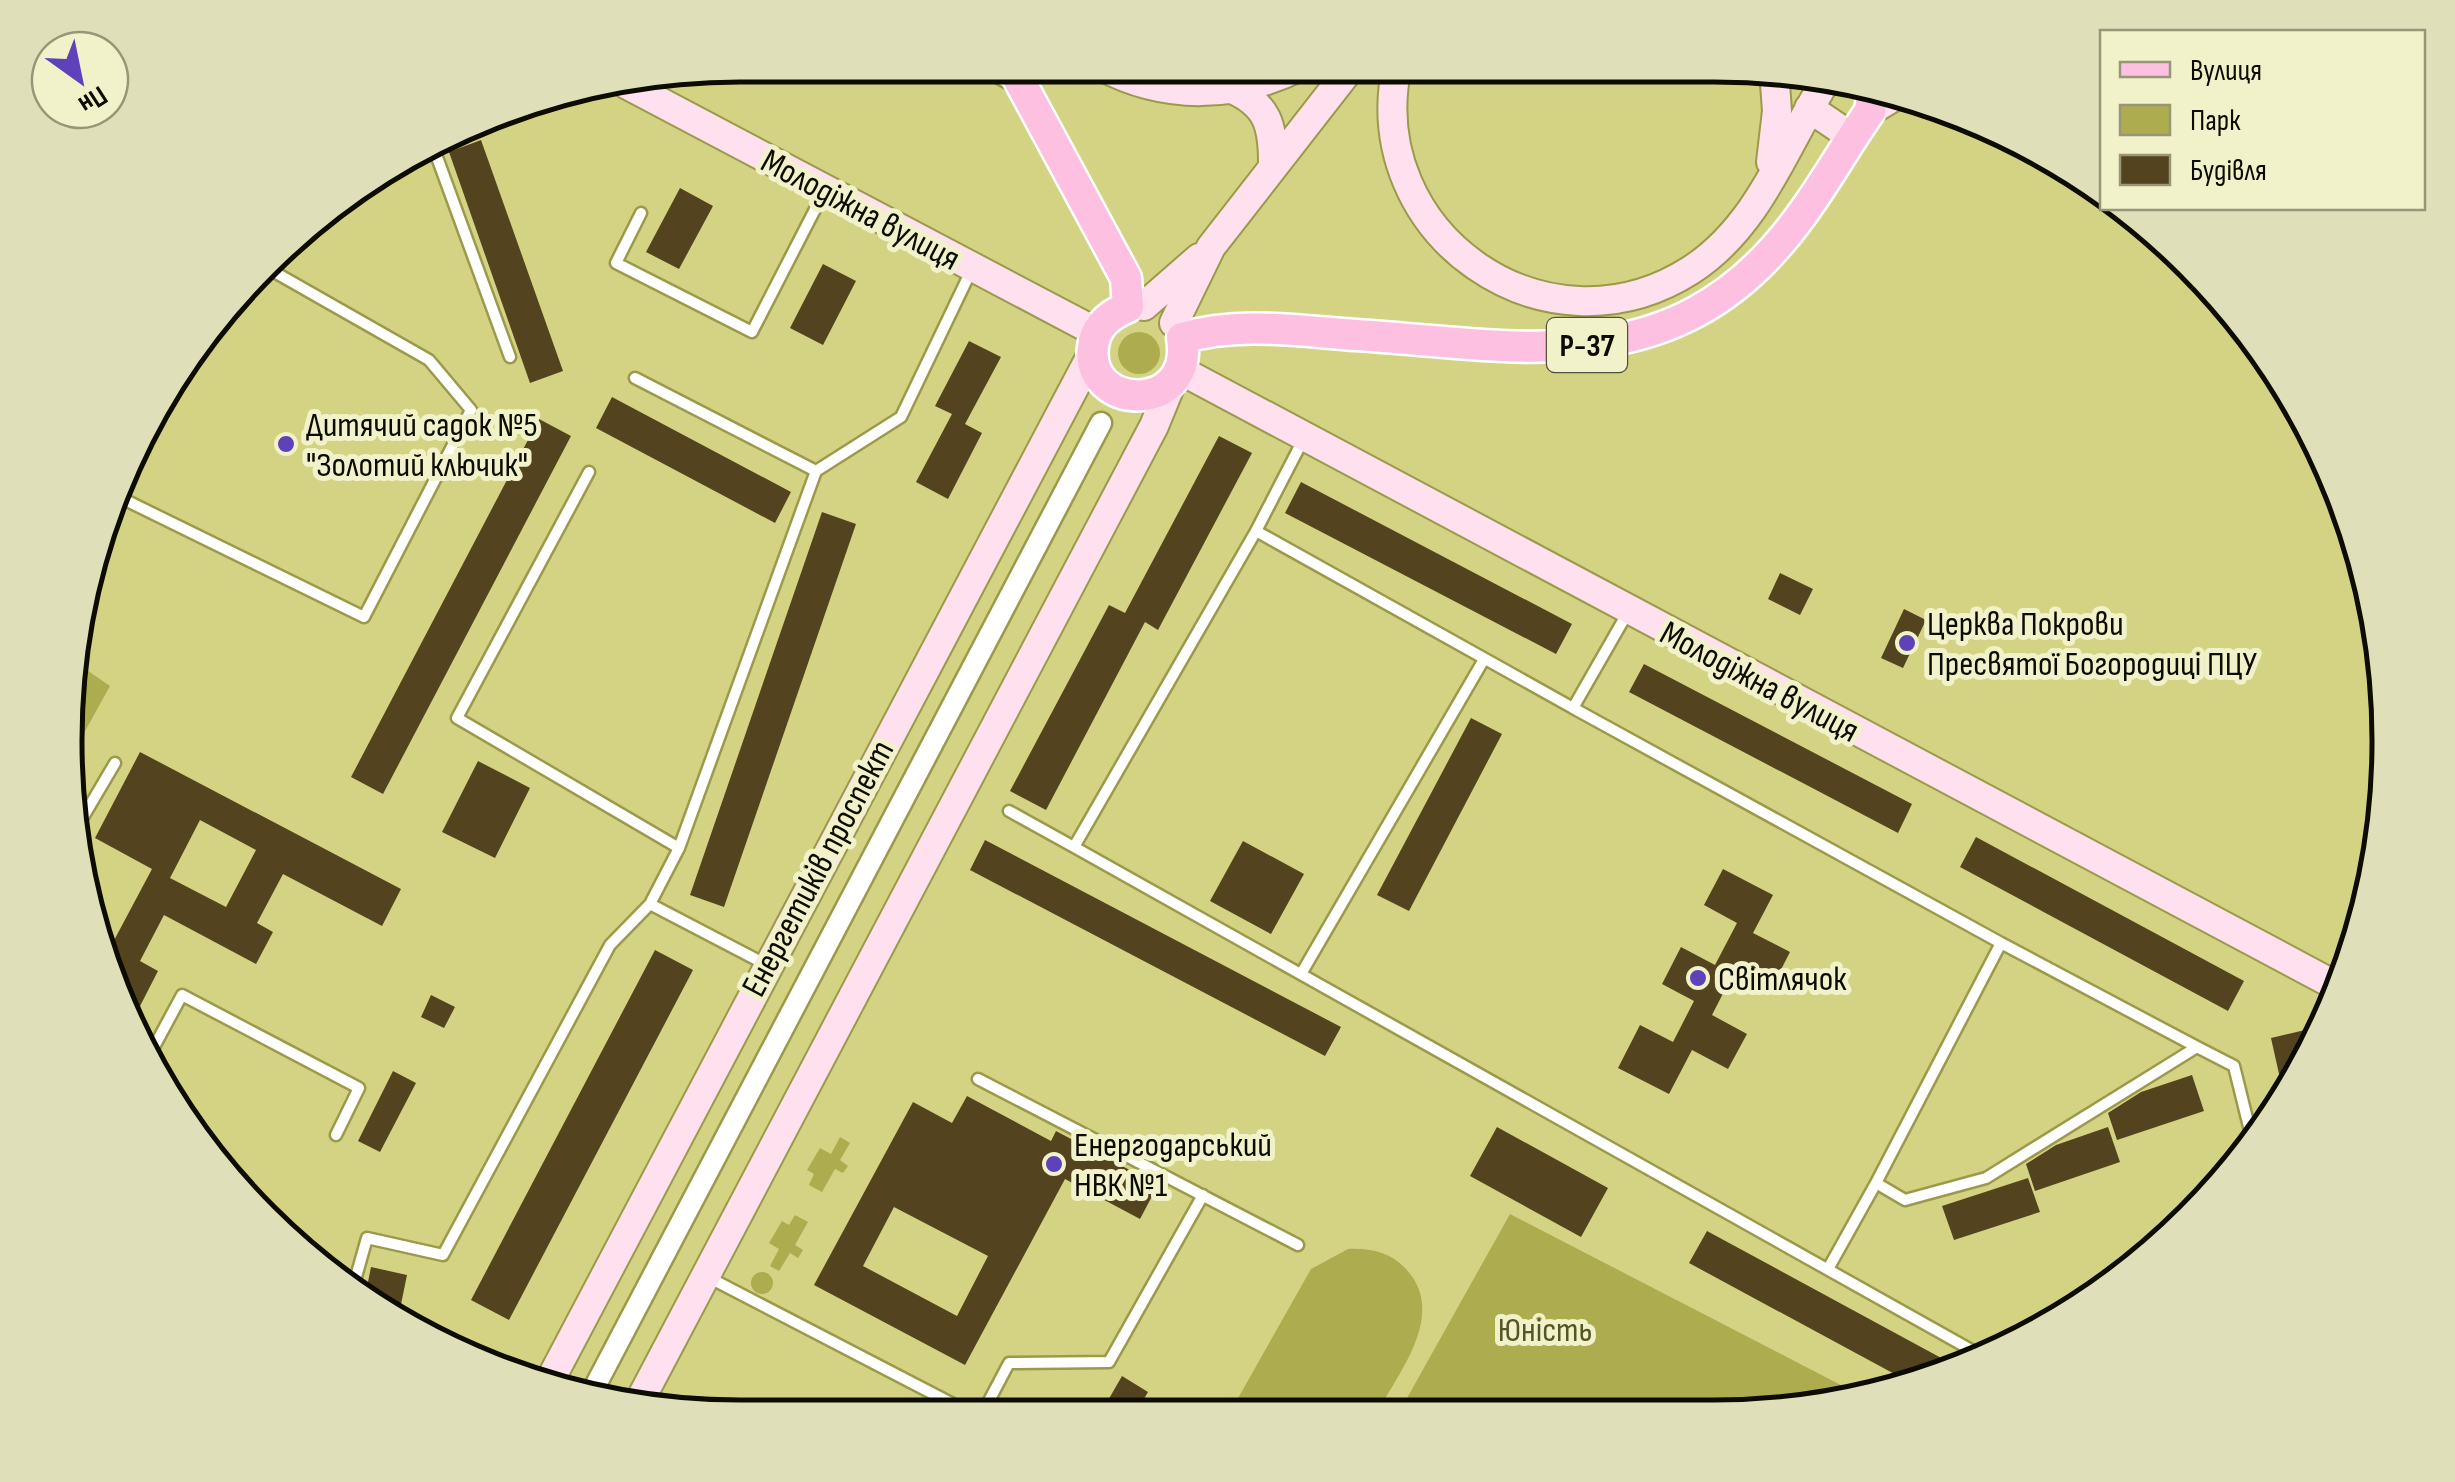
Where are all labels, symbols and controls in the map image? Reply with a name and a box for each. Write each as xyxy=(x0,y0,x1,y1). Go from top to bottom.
north arrow xyxy=(30,30,130,130)
legend xyxy=(2100,30,2425,210)
text: Вулиця xyxy=(2190,53,2262,89)
text: Пн xyxy=(72,78,113,121)
text: Парк xyxy=(2190,103,2241,139)
street label: Молодіжна вулиця xyxy=(754,140,967,281)
text: Будівля xyxy=(2190,153,2267,189)
road number: Р-37 xyxy=(1547,318,1627,372)
place label: Дитячий садок №5 "Золотий ключик" xyxy=(306,404,538,487)
marker: Дитячий садок №5 "Золотий ключик" xyxy=(275,433,297,455)
place label: Церква Покрови Пресвятої Богородиці ПЦУ xyxy=(1927,603,2257,686)
street label: Молодіжна вулиця xyxy=(1653,612,1866,753)
marker: Церква Покрови Пресвятої Богородиці ПЦУ xyxy=(1896,632,1918,654)
street label: Енергетиків проспект xyxy=(733,733,904,1004)
place label: Світлячок xyxy=(1718,958,1847,1001)
marker: Світлячок xyxy=(1687,967,1709,989)
place label: Енергодарський НВК №1 xyxy=(1074,1124,1272,1207)
marker: Енергодарський НВК №1 xyxy=(1043,1153,1065,1175)
park label: Юність xyxy=(1498,1309,1592,1352)

